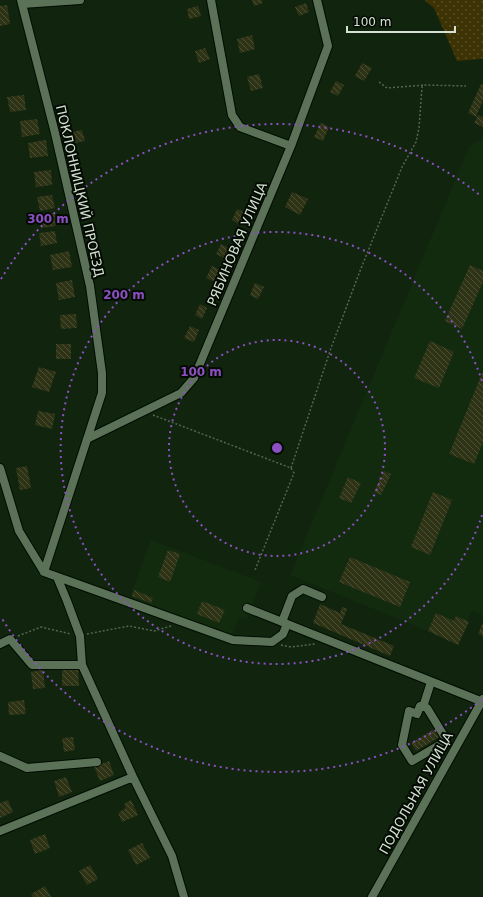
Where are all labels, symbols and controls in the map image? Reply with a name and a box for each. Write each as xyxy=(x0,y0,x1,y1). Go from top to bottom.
scale bar xyxy=(347,8,455,34)
text: 100 m xyxy=(353,15,391,29)
street label: ПОКЛОННИЦКИЙ ПРОЕЗД xyxy=(53,104,107,278)
street label: РЯБИНОВАЯ УЛИЦА xyxy=(204,180,270,308)
text: 300 m xyxy=(27,212,69,226)
text: 200 m xyxy=(103,288,145,302)
text: 100 m xyxy=(180,365,222,379)
centre of rings xyxy=(270,441,284,455)
street label: ПОДОЛЬНАЯ УЛИЦА xyxy=(376,729,456,857)

